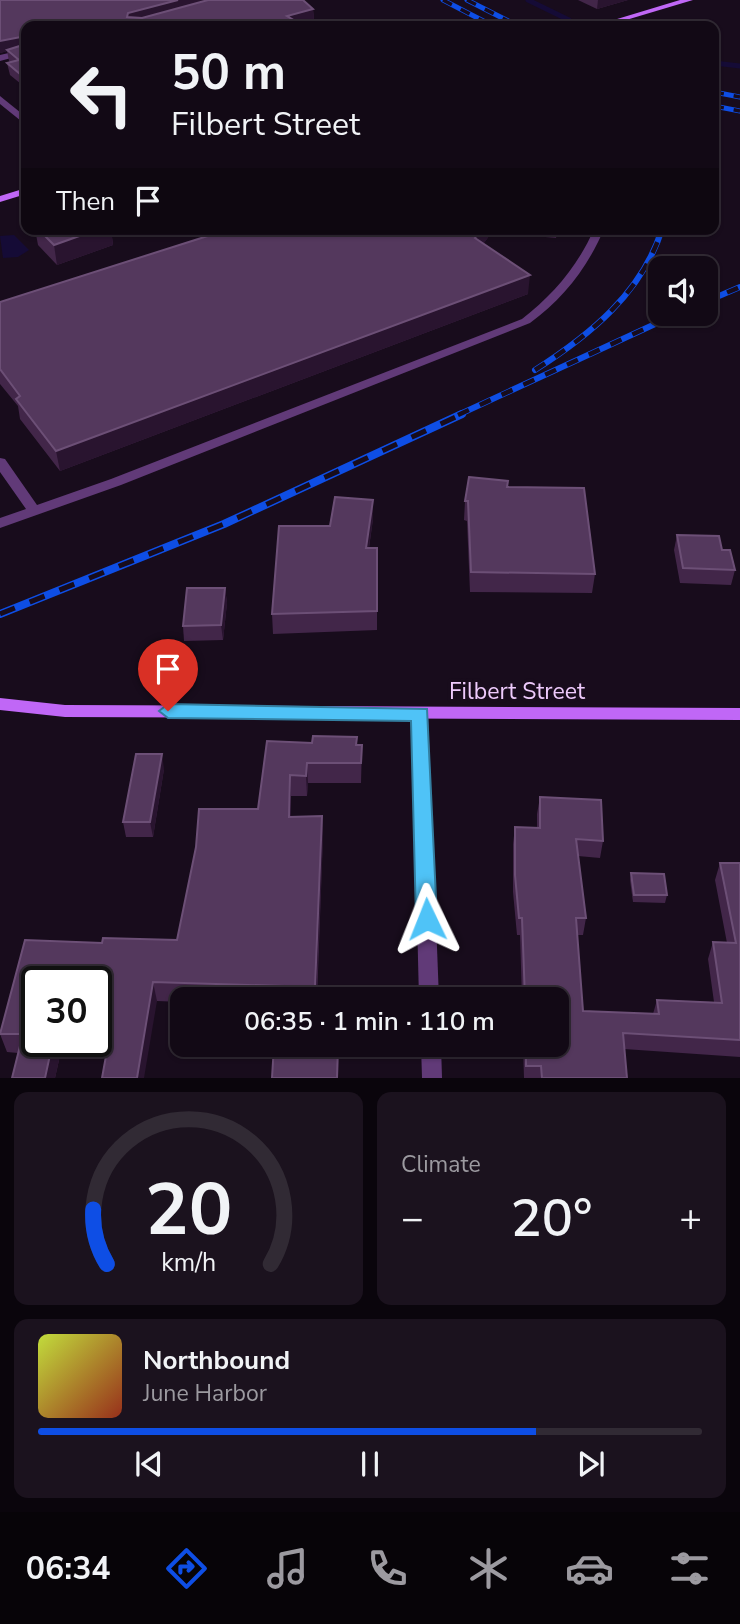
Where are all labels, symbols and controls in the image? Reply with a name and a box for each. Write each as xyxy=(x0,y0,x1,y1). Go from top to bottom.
text: 50 m xyxy=(171,39,286,106)
icon: left xyxy=(56,49,147,140)
text: Filbert Street xyxy=(171,103,360,146)
icon: arrive xyxy=(129,182,167,220)
text: Then xyxy=(56,184,115,219)
map controls xyxy=(648,256,718,326)
button: sound xyxy=(648,256,718,326)
pin xyxy=(138,639,198,711)
icon: arrive xyxy=(149,650,187,688)
street label: Filbert Street xyxy=(449,676,586,707)
position arrow xyxy=(390,882,464,956)
speed limit sign: 30 xyxy=(21,966,112,1057)
text: 06:35 · 1 min · 110 m xyxy=(244,1004,495,1039)
text: Climate xyxy=(401,1149,481,1180)
text: 20 xyxy=(145,1161,232,1261)
text: 20° xyxy=(511,1183,592,1254)
text: − xyxy=(401,1193,424,1244)
text: + xyxy=(679,1193,702,1244)
text: km/h xyxy=(161,1246,216,1280)
text: Northbound xyxy=(143,1343,290,1378)
text: June Harbor xyxy=(143,1378,267,1409)
icon: previous xyxy=(130,1445,168,1483)
icon: pause xyxy=(351,1445,389,1483)
icon: next xyxy=(572,1445,610,1483)
icon: directions xyxy=(162,1544,211,1593)
icon: music xyxy=(263,1544,312,1593)
icon: phone xyxy=(363,1544,412,1593)
icon: climate xyxy=(464,1544,513,1593)
icon: car xyxy=(565,1544,614,1593)
icon: filters xyxy=(665,1544,714,1593)
text: 06:34 xyxy=(26,1547,111,1590)

